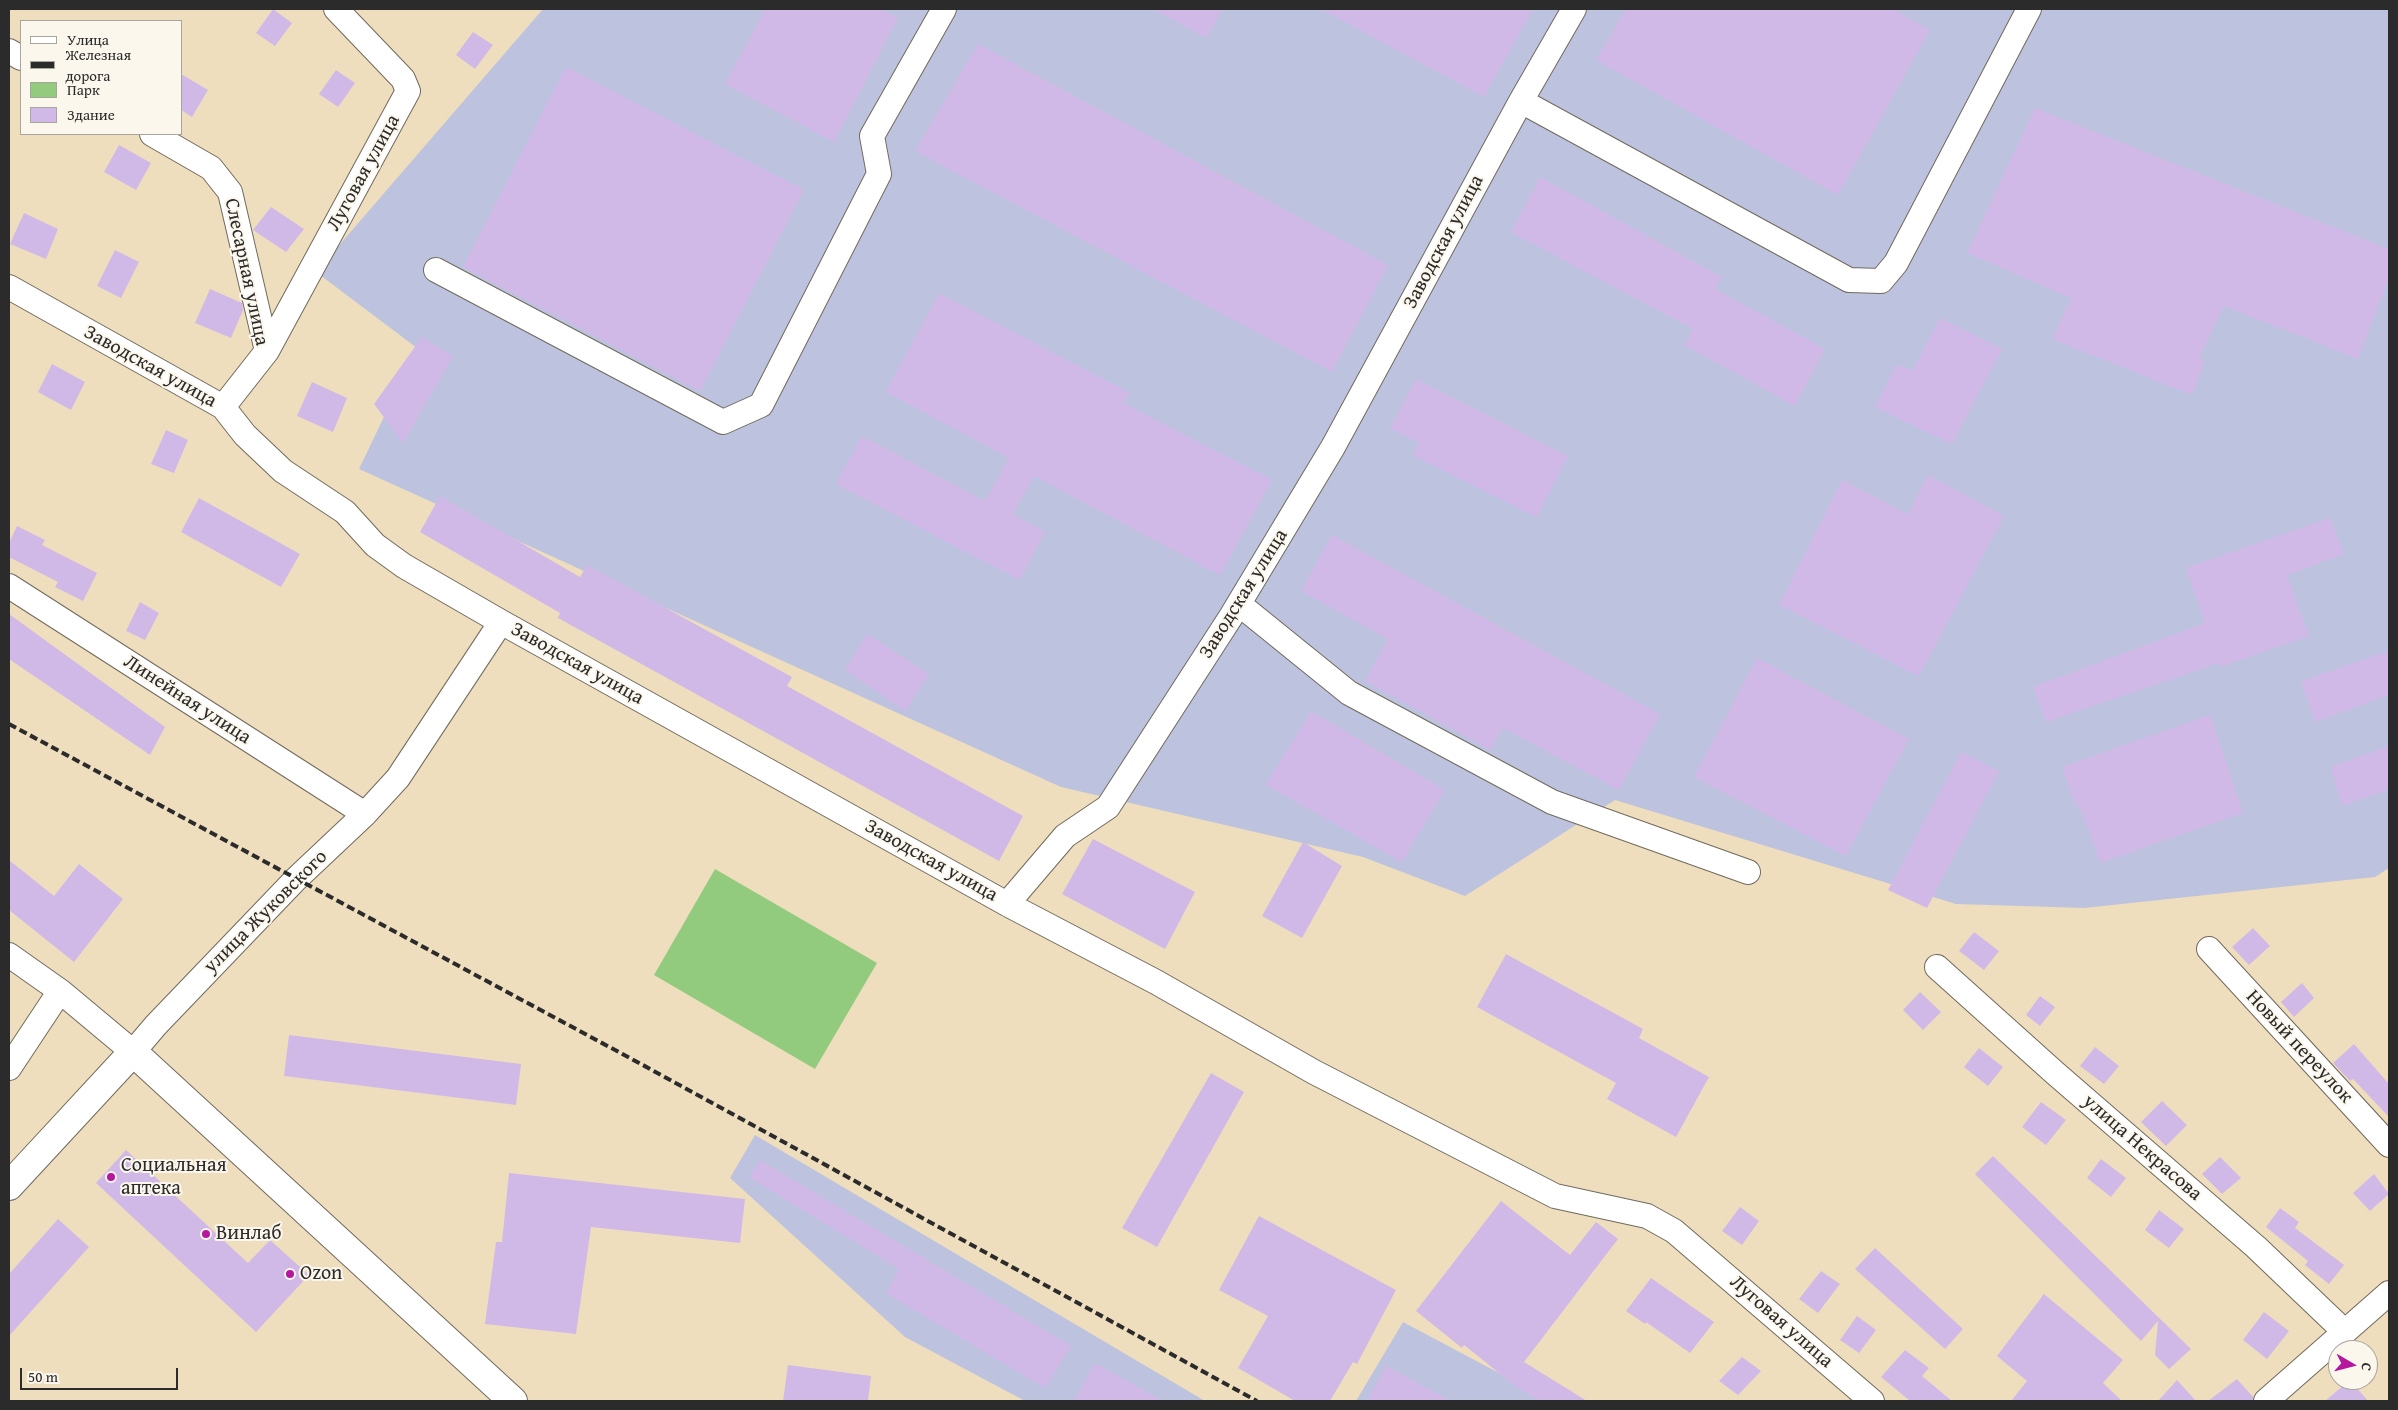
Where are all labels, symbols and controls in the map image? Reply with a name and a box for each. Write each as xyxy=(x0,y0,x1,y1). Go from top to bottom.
legend xyxy=(20,20,182,135)
text: Улица xyxy=(67,29,109,50)
text: Железная дорога xyxy=(65,44,131,86)
text: Парк xyxy=(67,79,100,100)
text: Здание xyxy=(67,104,115,125)
street label: Луговая улица xyxy=(322,111,406,235)
street label: Заводская улица xyxy=(1399,171,1489,313)
street label: Слесарная улица xyxy=(219,196,273,348)
street label: Заводская улица xyxy=(79,321,221,413)
street label: Заводская улица xyxy=(1195,525,1293,663)
street label: Заводская улица xyxy=(506,618,648,710)
street label: Линейная улица xyxy=(119,650,255,750)
street label: Заводская улица xyxy=(860,815,1002,907)
street label: улица Жуковского xyxy=(199,845,333,979)
street label: Новый переулок xyxy=(2240,985,2358,1109)
street label: улица Некрасова xyxy=(2077,1090,2207,1206)
place label: Социальная аптека xyxy=(121,1154,227,1201)
marker: Социальная аптека xyxy=(105,1171,117,1183)
place label: Винлаб xyxy=(216,1222,282,1246)
marker: Винлаб xyxy=(200,1228,212,1240)
place label: Ozon xyxy=(300,1262,342,1286)
marker: Ozon xyxy=(284,1268,296,1280)
street label: Луговая улица xyxy=(1724,1271,1838,1373)
north arrow xyxy=(2328,1340,2378,1390)
scale bar xyxy=(22,1358,180,1390)
text: С xyxy=(2356,1362,2377,1372)
text: 50 m xyxy=(28,1366,58,1387)

